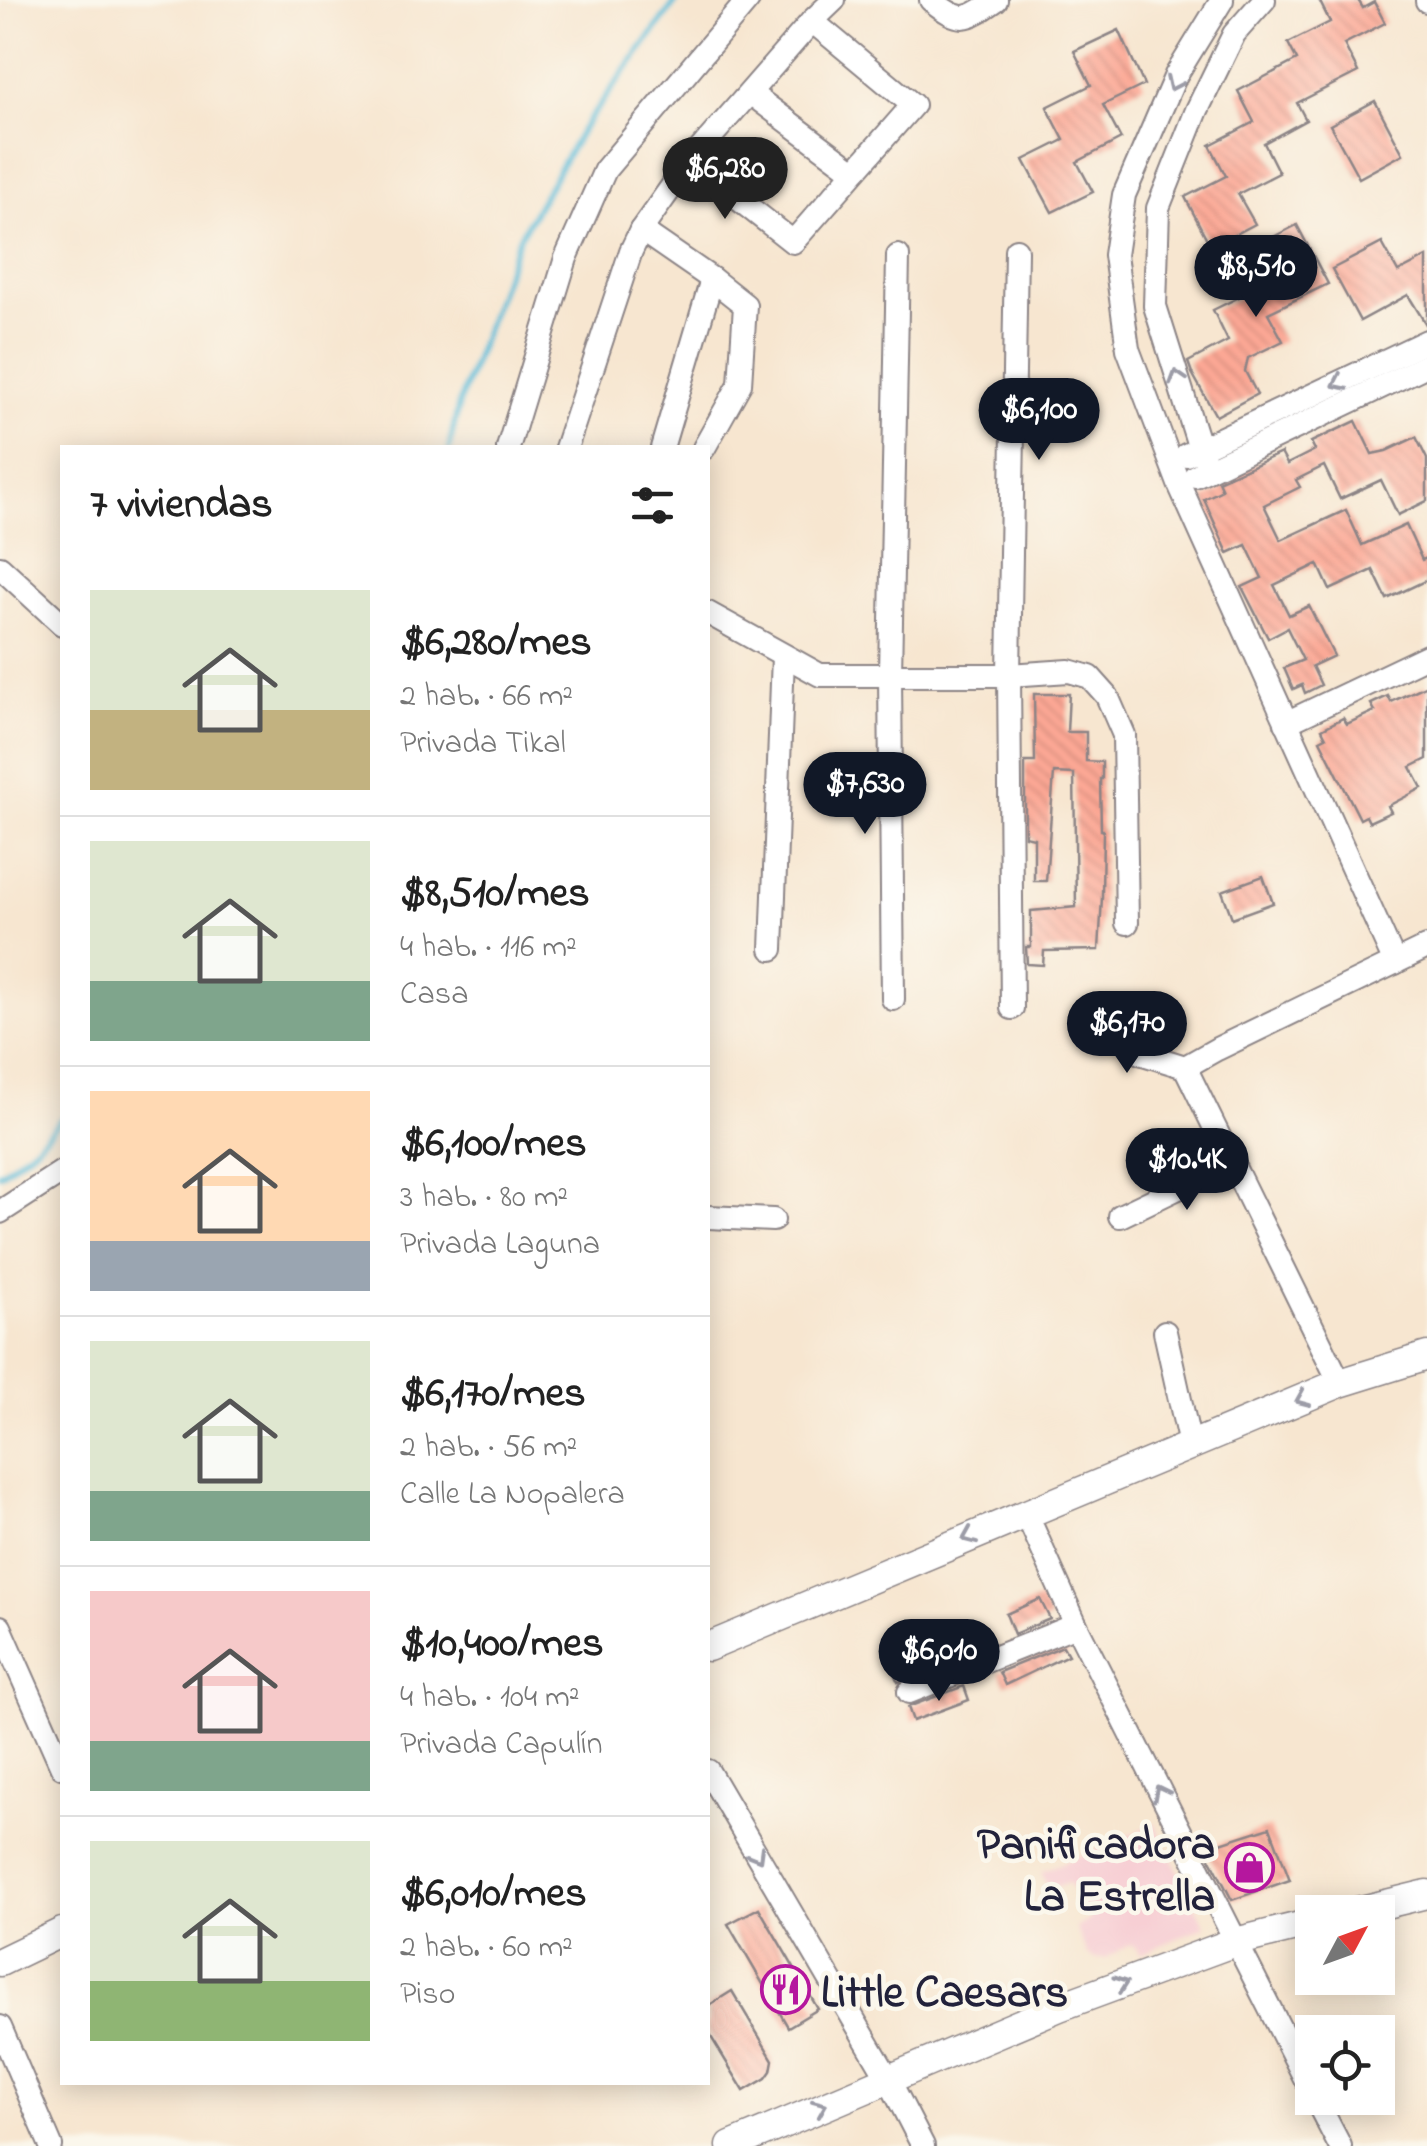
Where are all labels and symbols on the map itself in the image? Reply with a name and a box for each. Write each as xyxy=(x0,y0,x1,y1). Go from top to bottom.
one-way arrow xyxy=(1165,74,1185,92)
pin: $6,280 xyxy=(644,137,806,222)
pin: $8,510 xyxy=(1175,235,1337,320)
one-way arrow xyxy=(1169,369,1189,386)
one-way arrow xyxy=(1331,370,1349,390)
pin: $6,100 xyxy=(958,378,1120,463)
pin: $7,630 xyxy=(784,752,946,837)
pin: $6,170 xyxy=(1046,991,1208,1076)
pin: $10.4K xyxy=(1106,1128,1268,1213)
one-way arrow xyxy=(1294,1387,1312,1407)
one-way arrow xyxy=(961,1525,979,1545)
pin: $6,010 xyxy=(858,1619,1020,1704)
one-way arrow xyxy=(1153,1785,1172,1803)
place label: Panificadora La Estrella xyxy=(977,1814,1215,1932)
shop icon: Panificadora La Estrella xyxy=(1224,1842,1276,1894)
one-way arrow xyxy=(745,1844,764,1862)
north arrow xyxy=(1295,1895,1395,1995)
place label: Little Caesars xyxy=(821,1962,1068,2028)
restaurant icon: Little Caesars xyxy=(760,1964,812,2016)
one-way arrow xyxy=(1111,1975,1128,1996)
one-way arrow xyxy=(810,2099,828,2119)

